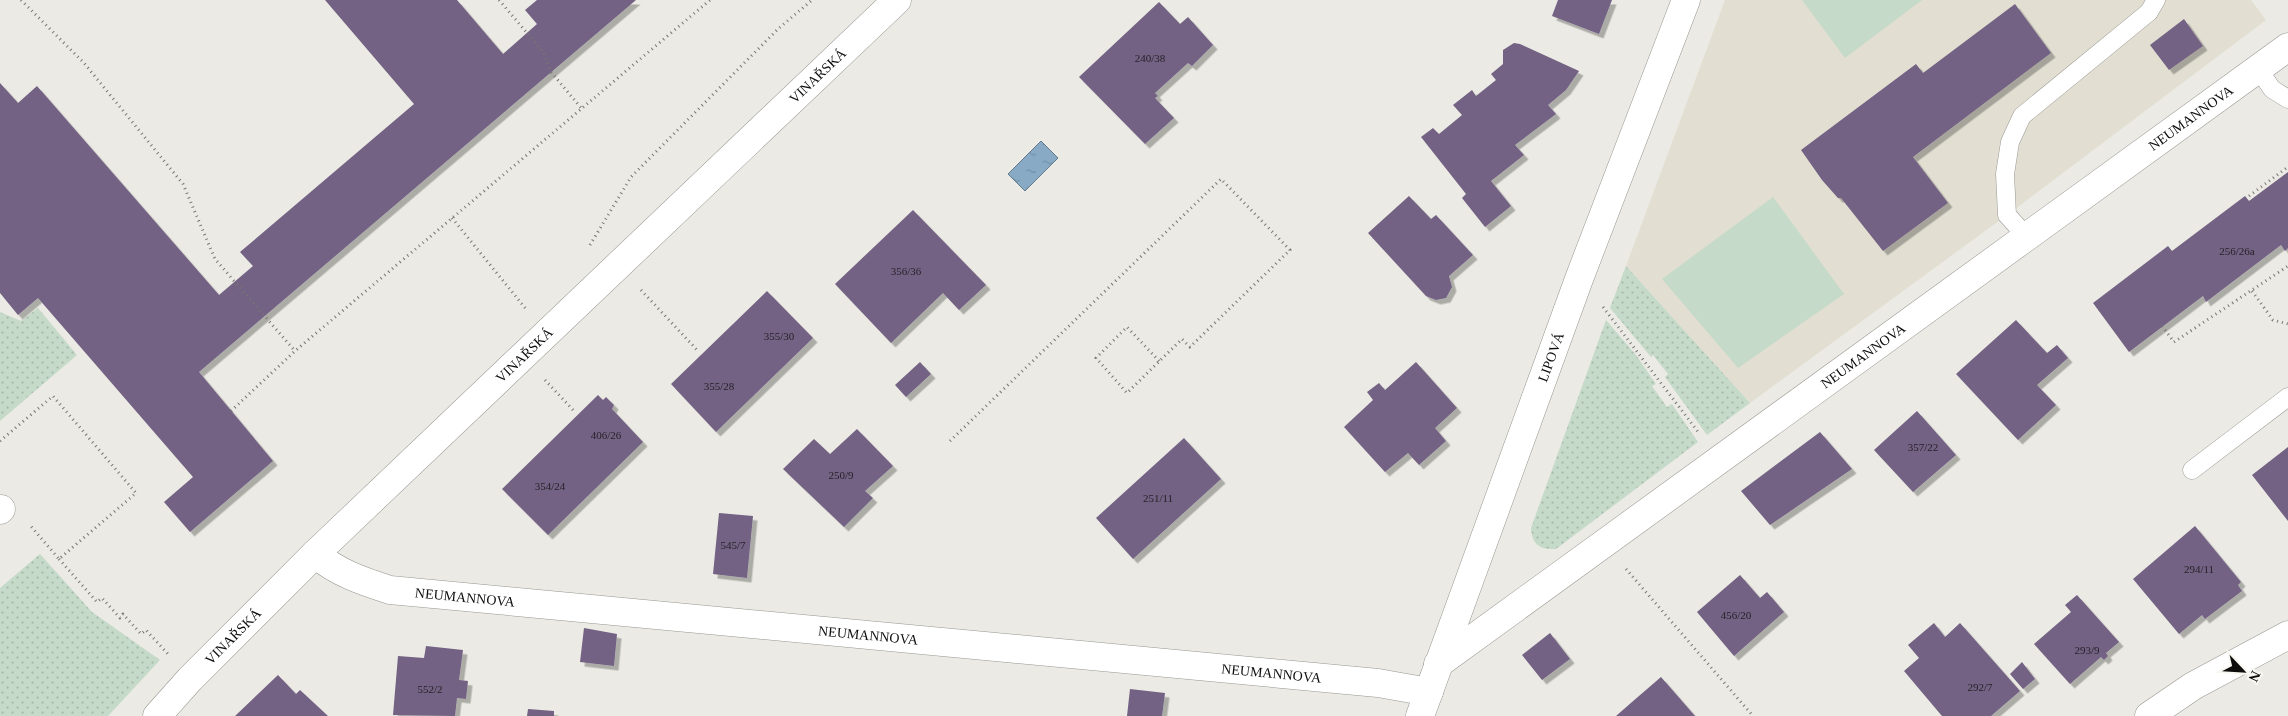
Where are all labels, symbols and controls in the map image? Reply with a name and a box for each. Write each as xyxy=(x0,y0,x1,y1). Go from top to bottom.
street label: VINAŘSKÁ xyxy=(786,44,849,106)
house number: 240/38 xyxy=(1135,52,1166,64)
street label: NEUMANNOVA xyxy=(2146,82,2236,153)
house number: 256/26a xyxy=(2219,245,2255,257)
house number: 356/36 xyxy=(891,265,922,277)
street label: NEUMANNOVA xyxy=(1818,320,1909,391)
street label: VINAŘSKÁ xyxy=(493,323,556,385)
street label: LIPOVÁ xyxy=(1535,329,1567,384)
house number: 355/30 xyxy=(764,330,795,342)
house number: 355/28 xyxy=(704,380,735,392)
house number: 406/26 xyxy=(591,429,622,441)
house number: 357/22 xyxy=(1908,441,1938,453)
house number: 250/9 xyxy=(828,469,854,481)
house number: 354/24 xyxy=(535,480,566,492)
house number: 251/11 xyxy=(1143,492,1173,504)
house number: 545/7 xyxy=(720,539,746,551)
house number: 294/11 xyxy=(2184,563,2214,575)
street label: NEUMANNOVA xyxy=(414,585,516,609)
street label: VINAŘSKÁ xyxy=(202,604,264,667)
house number: 456/20 xyxy=(1721,609,1752,621)
street label: NEUMANNOVA xyxy=(818,623,920,647)
house number: 293/9 xyxy=(2074,644,2100,656)
north arrow xyxy=(2218,646,2268,696)
street label: NEUMANNOVA xyxy=(1221,661,1323,685)
text: N xyxy=(2245,669,2263,684)
house number: 292/7 xyxy=(1967,681,1993,693)
house number: 552/2 xyxy=(417,683,443,695)

